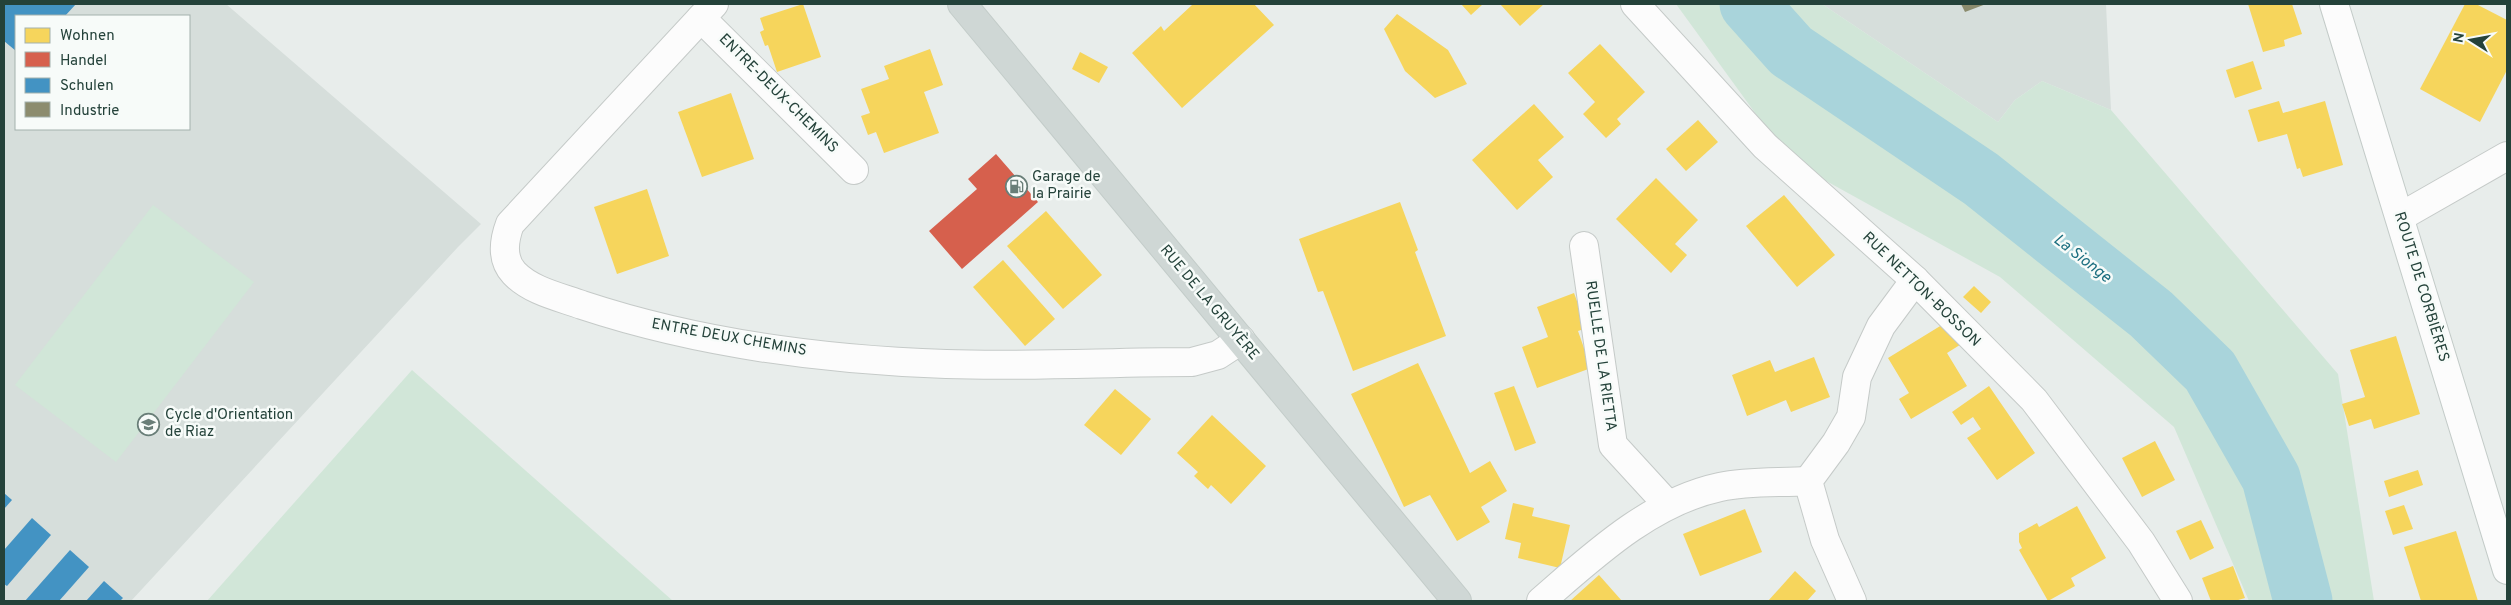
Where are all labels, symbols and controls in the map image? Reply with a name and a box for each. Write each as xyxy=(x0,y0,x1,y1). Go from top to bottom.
legend xyxy=(15,15,190,130)
north arrow xyxy=(2446,15,2496,65)
text: Wohnen xyxy=(60,27,115,46)
street label: ENTRE-DEUX-CHEMINS xyxy=(714,30,842,158)
text: N xyxy=(2450,31,2469,44)
text: Handel xyxy=(60,52,107,71)
text: Schulen xyxy=(60,77,114,96)
text: Industrie xyxy=(60,102,119,121)
place label: Garage de la Prairie xyxy=(1032,168,1101,204)
fuel station icon: Garage de la Prairie xyxy=(1004,174,1028,198)
street label: ROUTE DE CORBIÈRES xyxy=(2389,209,2454,364)
street label: RUE NETTON-BOSSON xyxy=(1858,229,1984,351)
water label: La Sionge xyxy=(2049,230,2115,288)
street label: RUE DE LA GRUYÈRE xyxy=(1155,241,1264,365)
street label: RUELLE DE LA RIETTA xyxy=(1580,279,1620,433)
street label: ENTRE DEUX CHEMINS xyxy=(650,315,808,361)
place label: Cycle d'Orientation de Riaz xyxy=(165,406,293,442)
school or university icon: Cycle d'Orientation de Riaz xyxy=(137,412,161,436)

